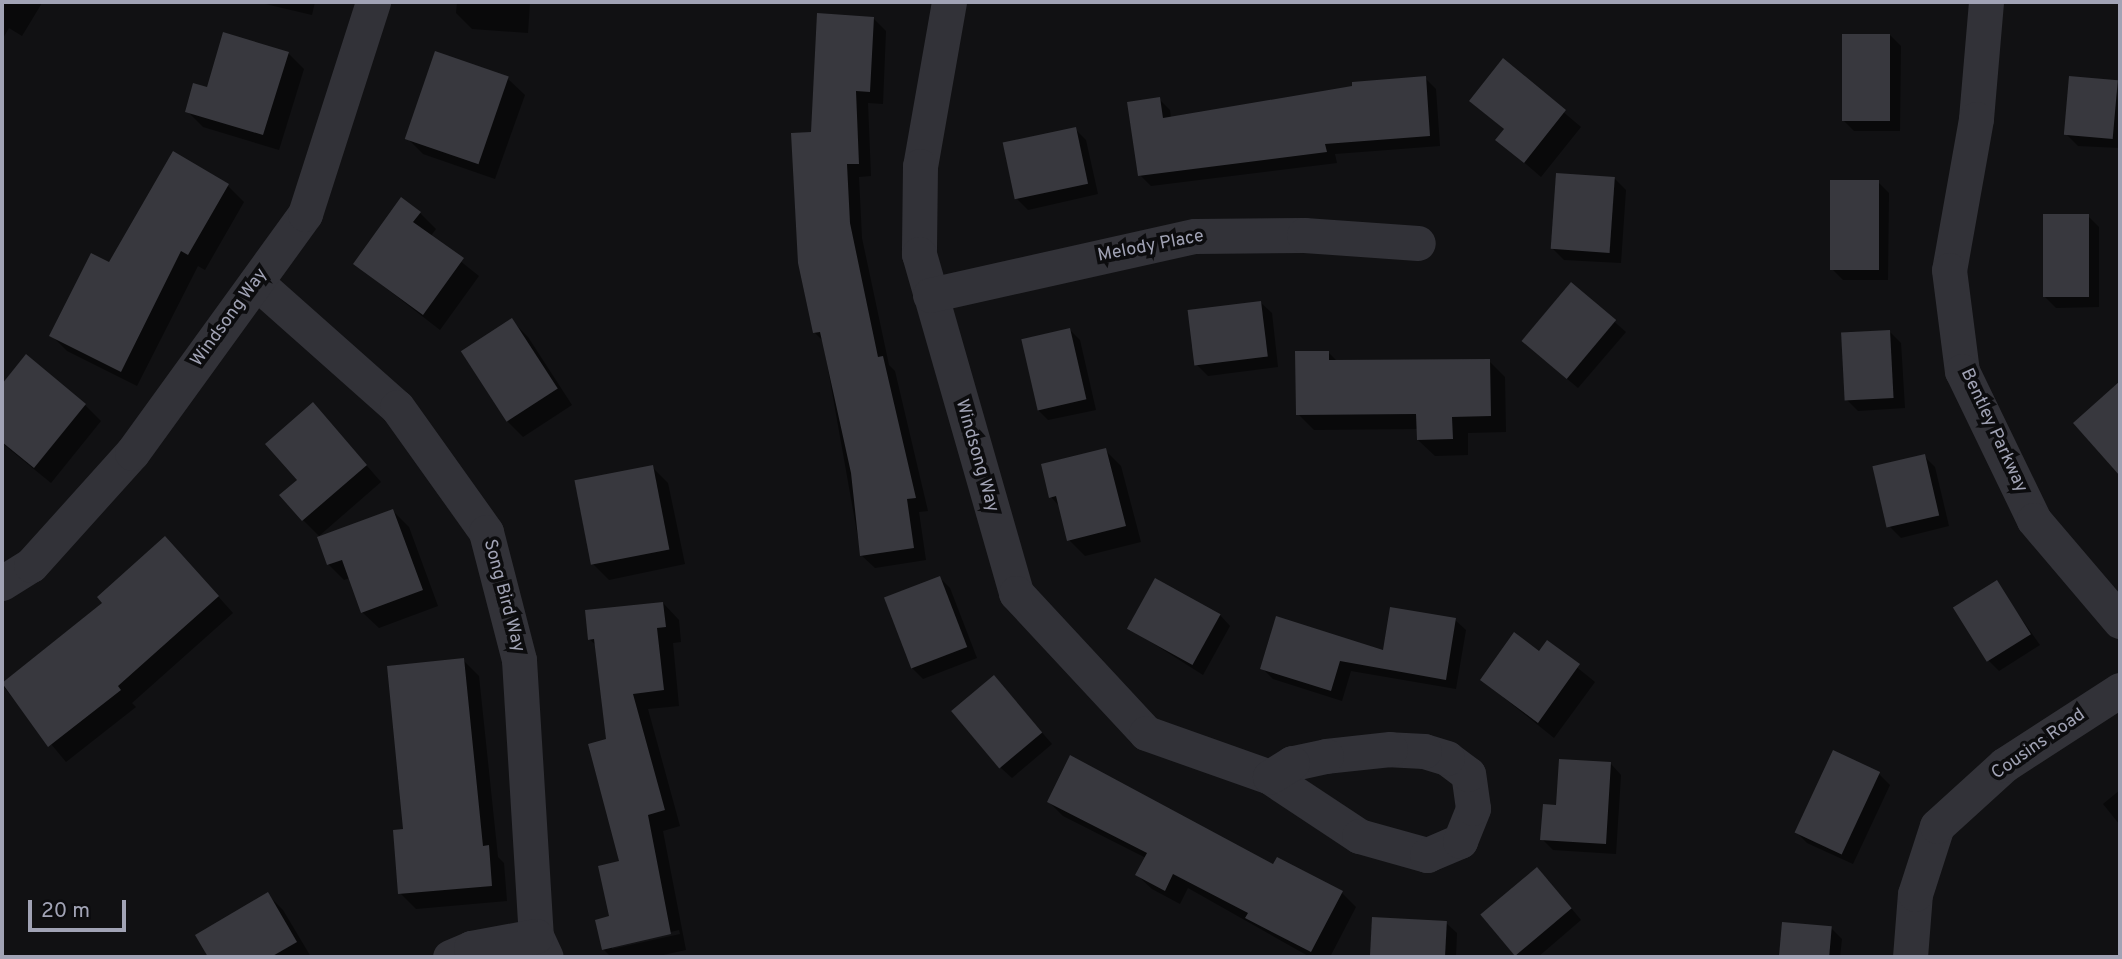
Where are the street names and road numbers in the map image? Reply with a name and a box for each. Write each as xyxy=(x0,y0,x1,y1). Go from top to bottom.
street label: Melody Place xyxy=(1096,226,1206,268)
street label: Windsong Way xyxy=(187,264,273,372)
street label: Bentley Parkway xyxy=(1955,366,2031,496)
street label: Windsong Way xyxy=(950,397,1002,515)
street label: Song Bird Way xyxy=(478,537,528,655)
street label: Cousins Road xyxy=(1988,705,2090,785)

